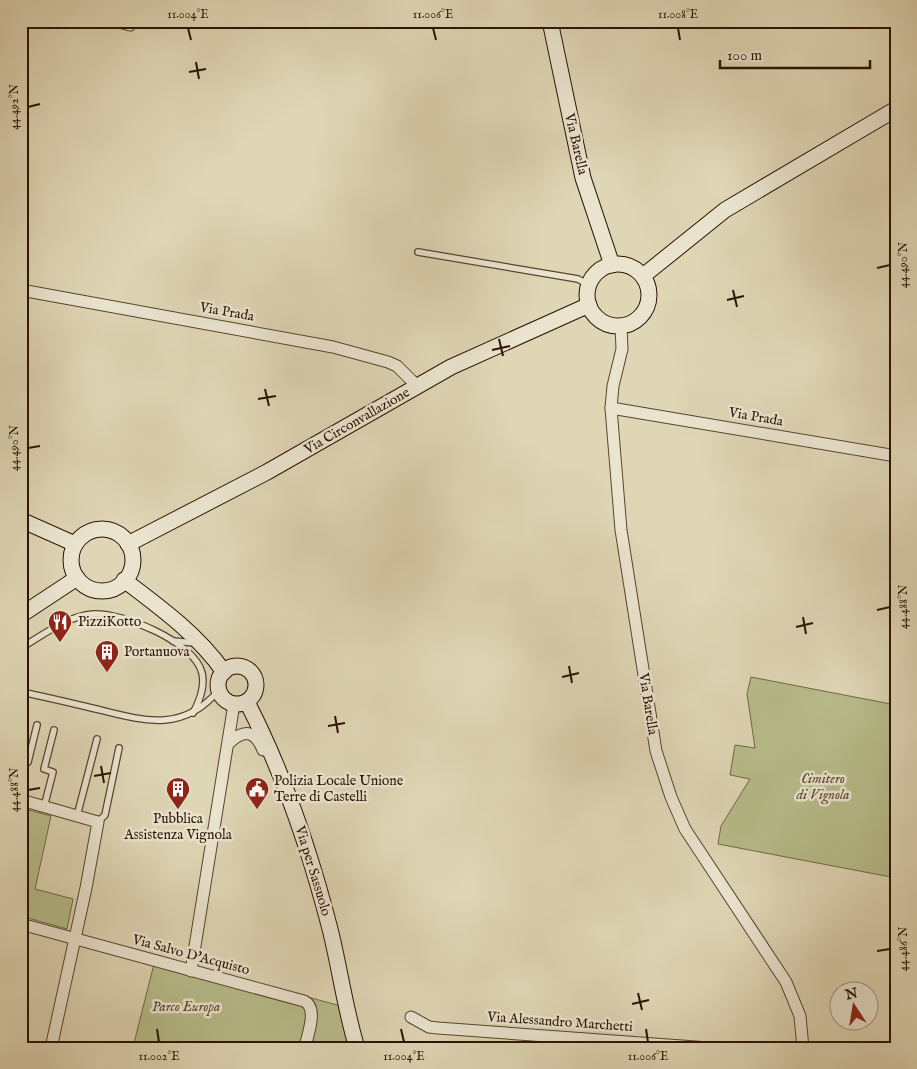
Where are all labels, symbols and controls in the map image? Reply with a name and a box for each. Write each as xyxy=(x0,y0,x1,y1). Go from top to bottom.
text: 11.004°E xyxy=(167,7,209,22)
text: 11.006°E xyxy=(413,7,453,22)
text: 11.008°E xyxy=(658,7,698,22)
scale bar xyxy=(720,38,870,70)
text: 100 m xyxy=(727,46,763,65)
text: 44.492°N xyxy=(7,84,22,130)
street label: Via Barella xyxy=(560,110,592,177)
text: 44.490°N xyxy=(896,241,911,288)
street label: Via Prada xyxy=(197,298,256,326)
street label: Via Circonvallazione xyxy=(300,383,414,459)
street label: Via Prada xyxy=(726,403,785,431)
text: 44.490°N xyxy=(7,424,22,471)
text: 44.488°N xyxy=(896,584,911,629)
restaurant icon: PizziKotto xyxy=(47,609,73,643)
place label: PizziKotto xyxy=(78,613,142,631)
building icon: Portanuova xyxy=(94,639,120,673)
place label: Portanuova xyxy=(124,643,190,661)
street label: Via Barella xyxy=(634,671,662,737)
text: 44.488°N xyxy=(7,767,22,812)
park label: Cimitero di Vignola xyxy=(795,770,850,805)
place label: Polizia Locale Unione Terre di Castelli xyxy=(274,772,404,806)
building icon: Pubblica Assistenza Vignola xyxy=(165,776,191,810)
public building icon: Polizia Locale Unione Terre di Castelli xyxy=(244,776,270,810)
place label: Pubblica Assistenza Vignola xyxy=(123,810,233,844)
street label: Via per Sassuolo xyxy=(290,823,335,919)
text: 44.486°N xyxy=(896,926,911,971)
street label: Via Salvo D'Acquisto xyxy=(129,930,252,979)
north arrow xyxy=(830,982,880,1032)
text: N xyxy=(843,984,859,1005)
park label: Parco Europa xyxy=(152,998,220,1016)
street label: Via Alessandro Marchetti xyxy=(486,1008,634,1036)
text: 11.002°E xyxy=(138,1049,180,1064)
text: 11.004°E xyxy=(383,1049,425,1064)
text: 11.006°E xyxy=(628,1049,668,1064)

